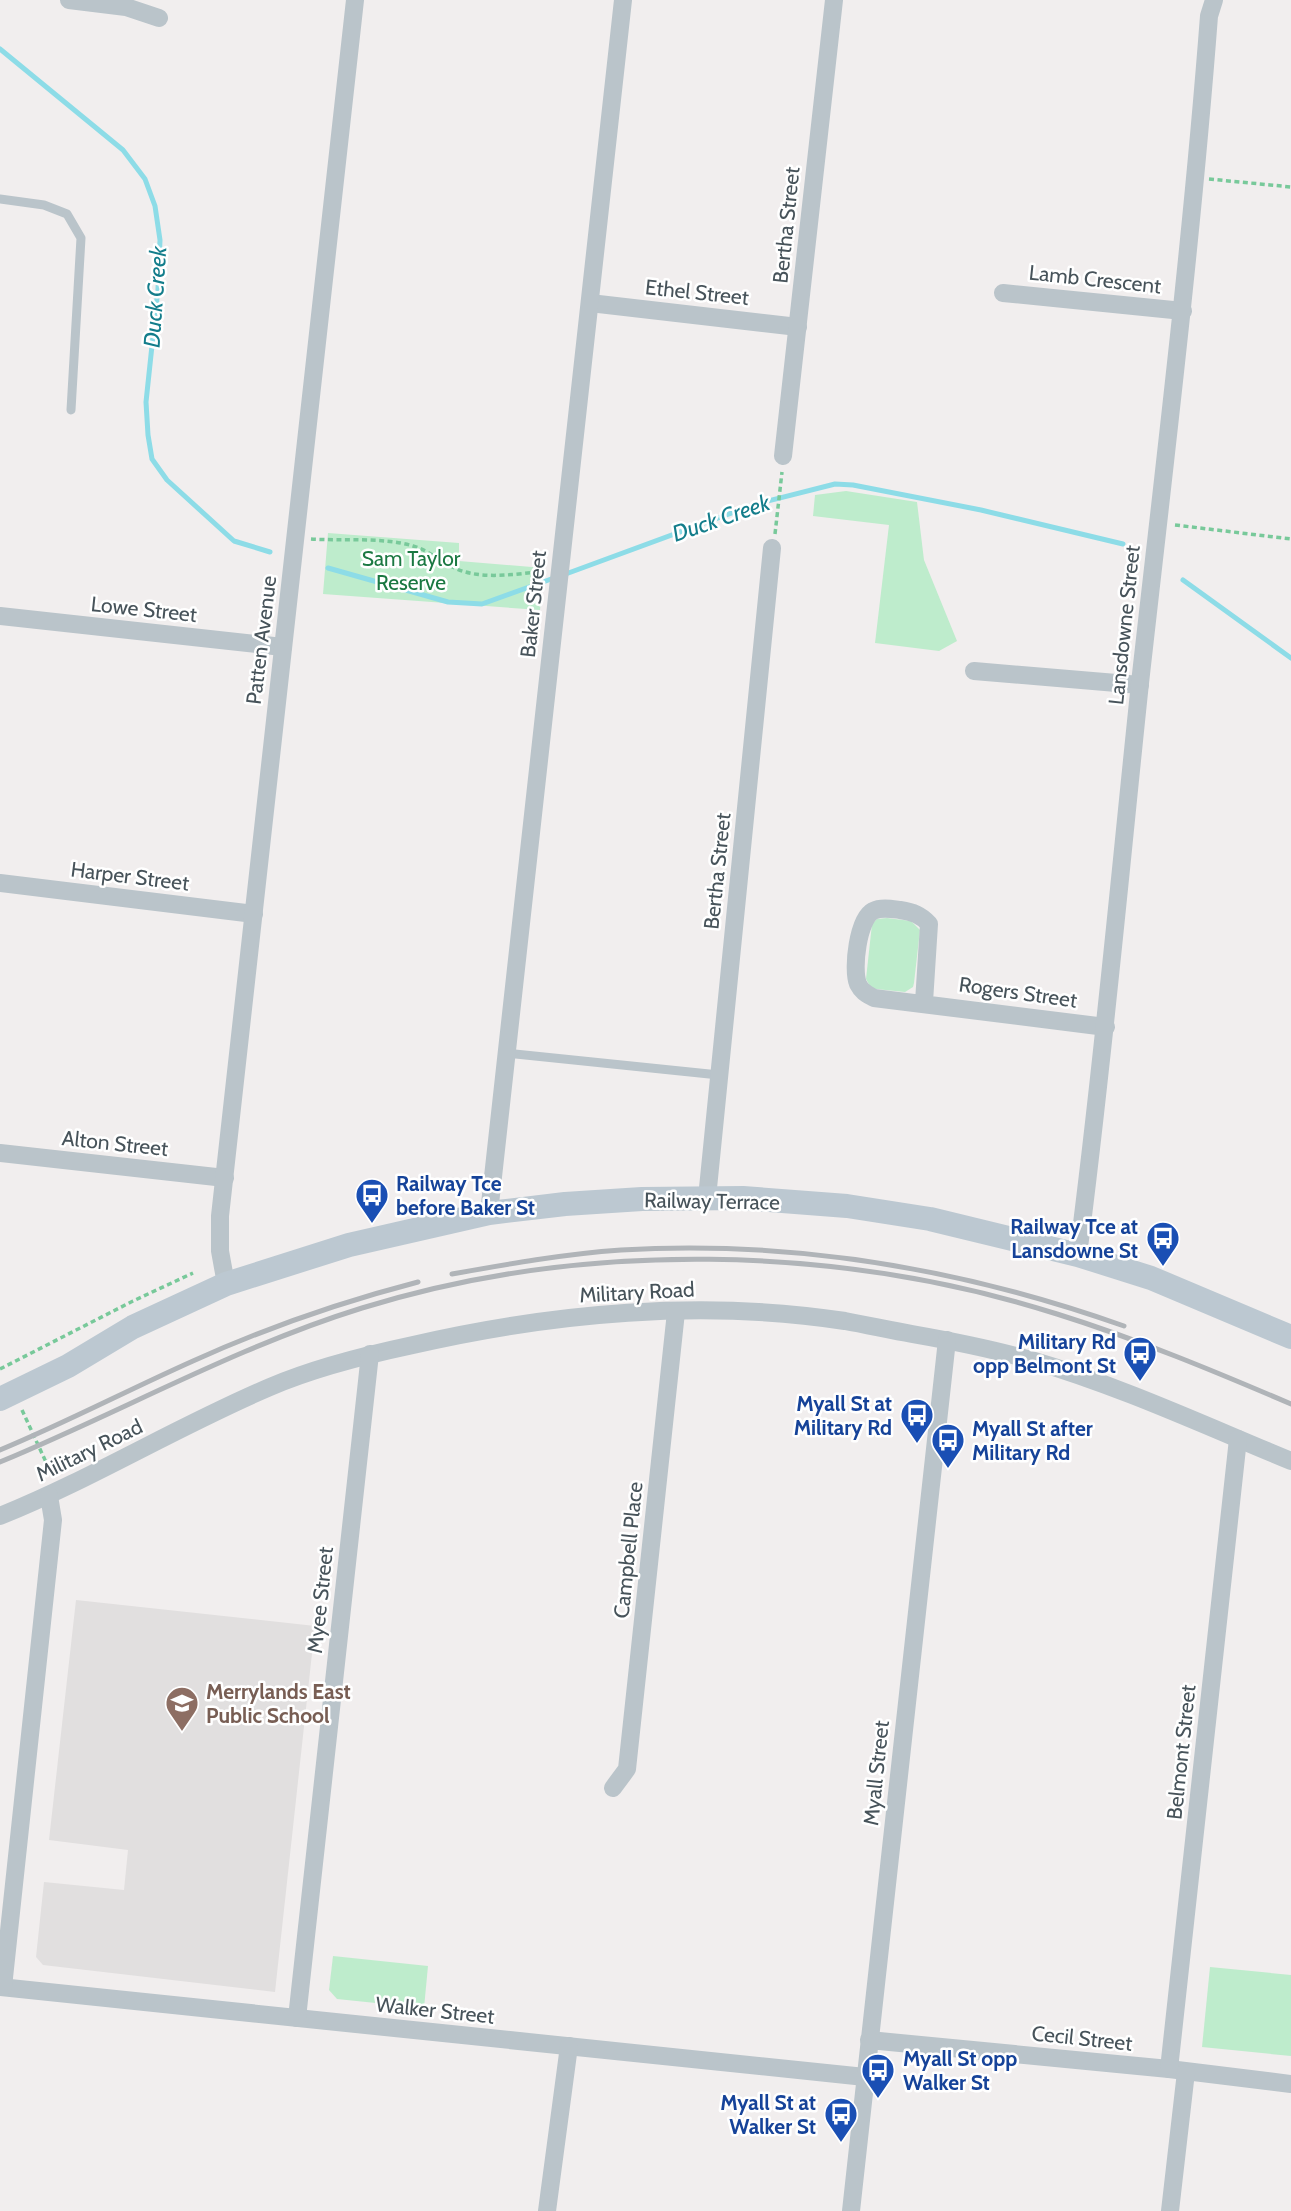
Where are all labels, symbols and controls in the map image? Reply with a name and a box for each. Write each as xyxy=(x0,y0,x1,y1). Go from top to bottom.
street label: Bertha Street xyxy=(767,165,805,285)
water label: Duck Creek xyxy=(137,244,173,349)
street label: Lamb Crescent xyxy=(1028,260,1162,298)
street label: Ethel Street xyxy=(644,274,750,310)
water label: Duck Creek xyxy=(668,488,775,548)
street label: Lansdowne Street xyxy=(1103,544,1145,706)
park label: Sam Taylor Reserve xyxy=(362,546,461,595)
street label: Baker Street xyxy=(515,549,551,659)
street label: Patten Avenue xyxy=(241,574,281,706)
street label: Lowe Street xyxy=(90,591,198,627)
street label: Bertha Street xyxy=(698,811,736,931)
street label: Harper Street xyxy=(69,856,191,896)
street label: Rogers Street xyxy=(957,971,1079,1013)
street label: Alton Street xyxy=(61,1125,169,1161)
place label: Railway Tce before Baker St xyxy=(396,1171,535,1220)
bus stop icon: Railway Tce before Baker St xyxy=(353,1176,391,1225)
street label: Railway Terrace xyxy=(644,1187,780,1215)
place label: Railway Tce at Lansdowne St xyxy=(1010,1214,1138,1263)
bus stop icon: Railway Tce at Lansdowne St xyxy=(1144,1219,1182,1268)
street label: Military Road xyxy=(579,1276,695,1308)
place label: Military Rd opp Belmont St xyxy=(973,1329,1116,1378)
bus stop icon: Military Rd opp Belmont St xyxy=(1121,1334,1159,1383)
place label: Myall St at Military Rd xyxy=(794,1391,892,1440)
bus stop icon: Myall St at Military Rd xyxy=(898,1396,936,1445)
street label: Military Road xyxy=(32,1413,146,1487)
place label: Myall St after Military Rd xyxy=(972,1416,1093,1465)
bus stop icon: Myall St after Military Rd xyxy=(929,1421,967,1470)
street label: Campbell Place xyxy=(608,1480,648,1620)
street label: Myee Street xyxy=(302,1545,338,1655)
place label: Merrylands East Public School xyxy=(206,1679,351,1728)
street label: Belmont Street xyxy=(1161,1683,1201,1821)
school or university icon: Merrylands East Public School xyxy=(163,1684,201,1733)
street label: Myall Street xyxy=(858,1719,894,1827)
street label: Walker Street xyxy=(374,1991,496,2029)
street label: Cecil Street xyxy=(1030,2020,1134,2056)
place label: Myall St opp Walker St xyxy=(903,2046,1017,2095)
bus stop icon: Myall St opp Walker St xyxy=(859,2051,897,2100)
place label: Myall St at Walker St xyxy=(720,2090,816,2139)
bus stop icon: Myall St at Walker St xyxy=(822,2095,860,2144)

